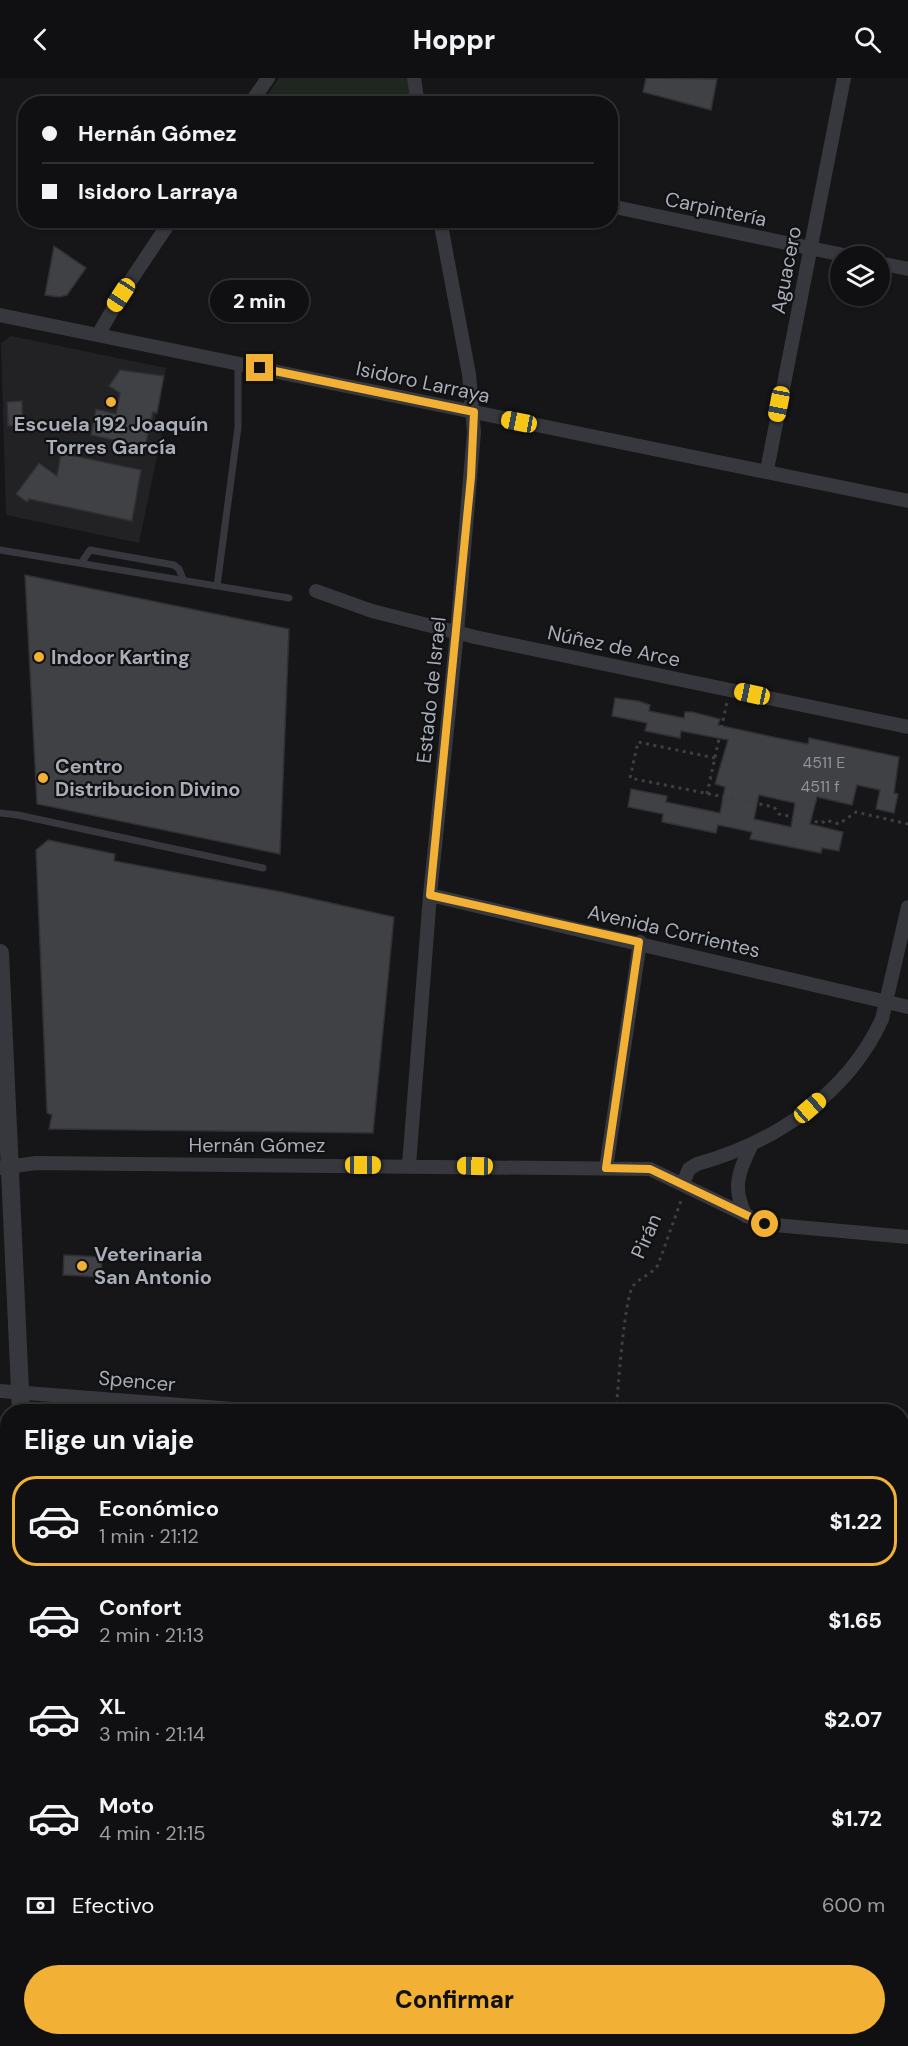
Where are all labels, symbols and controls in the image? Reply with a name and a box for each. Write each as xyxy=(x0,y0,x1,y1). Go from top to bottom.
text: Hoppr xyxy=(413,22,495,57)
icon: back xyxy=(24,23,57,56)
icon: search xyxy=(851,23,884,56)
text: Hernán Gómez xyxy=(78,119,236,148)
text: Isidoro Larraya xyxy=(78,177,238,206)
street label: Carpintería xyxy=(663,186,769,232)
street label: Aguacero xyxy=(765,224,807,316)
map controls xyxy=(830,246,890,306)
button: layers xyxy=(830,246,890,306)
car xyxy=(104,275,138,315)
callout: 2 min xyxy=(210,281,310,323)
text: 2 min xyxy=(233,288,286,314)
route end xyxy=(246,354,273,381)
street label: Isidoro Larraya xyxy=(354,355,492,409)
car xyxy=(767,385,791,423)
marker: Escuela 192 Joaquín Torres García xyxy=(104,395,118,409)
car xyxy=(500,410,538,434)
place label: Escuela 192 Joaquín Torres García xyxy=(14,411,208,460)
street label: Estado de Israel xyxy=(410,615,452,765)
street label: Núñez de Arce xyxy=(545,619,683,673)
place label: Indoor Karting xyxy=(51,644,190,670)
marker: Indoor Karting xyxy=(32,650,46,664)
car xyxy=(733,681,771,707)
house number: 4511 E xyxy=(803,752,845,773)
place label: Centro Distribucion Divino xyxy=(55,753,241,802)
marker: Centro Distribucion Divino xyxy=(36,771,50,785)
house number: 4511 f xyxy=(800,776,840,797)
street label: Avenida Corrientes xyxy=(585,899,763,963)
car xyxy=(791,1089,829,1127)
street label: Hernán Gómez xyxy=(189,1132,325,1158)
car xyxy=(345,1156,381,1174)
car xyxy=(457,1157,493,1175)
street label: Pirán xyxy=(625,1210,667,1262)
route start xyxy=(751,1210,778,1237)
place label: Veterinaria San Antonio xyxy=(94,1241,212,1290)
marker: Veterinaria San Antonio xyxy=(75,1259,89,1273)
street label: Spencer xyxy=(97,1365,177,1397)
text: Elige un viaje xyxy=(24,1422,194,1457)
icon: car xyxy=(27,1494,81,1548)
text: Económico xyxy=(99,1494,219,1523)
text: $1.22 xyxy=(829,1507,882,1536)
text: 1 min · 21:12 xyxy=(99,1523,199,1549)
icon: car xyxy=(27,1593,81,1647)
text: Confort xyxy=(99,1593,182,1622)
text: $1.65 xyxy=(828,1606,882,1635)
text: 2 min · 21:13 xyxy=(99,1622,204,1648)
icon: car xyxy=(27,1692,81,1746)
text: XL xyxy=(99,1692,126,1721)
text: $2.07 xyxy=(824,1705,882,1734)
text: 3 min · 21:14 xyxy=(99,1721,205,1747)
icon: car xyxy=(27,1791,81,1845)
text: Moto xyxy=(99,1791,154,1820)
text: $1.72 xyxy=(831,1804,882,1833)
text: 4 min · 21:15 xyxy=(99,1820,205,1846)
icon: cash xyxy=(24,1889,57,1922)
text: Efectivo xyxy=(72,1891,154,1920)
text: 600 m xyxy=(822,1892,885,1918)
button: Confirmar xyxy=(24,1965,885,2034)

